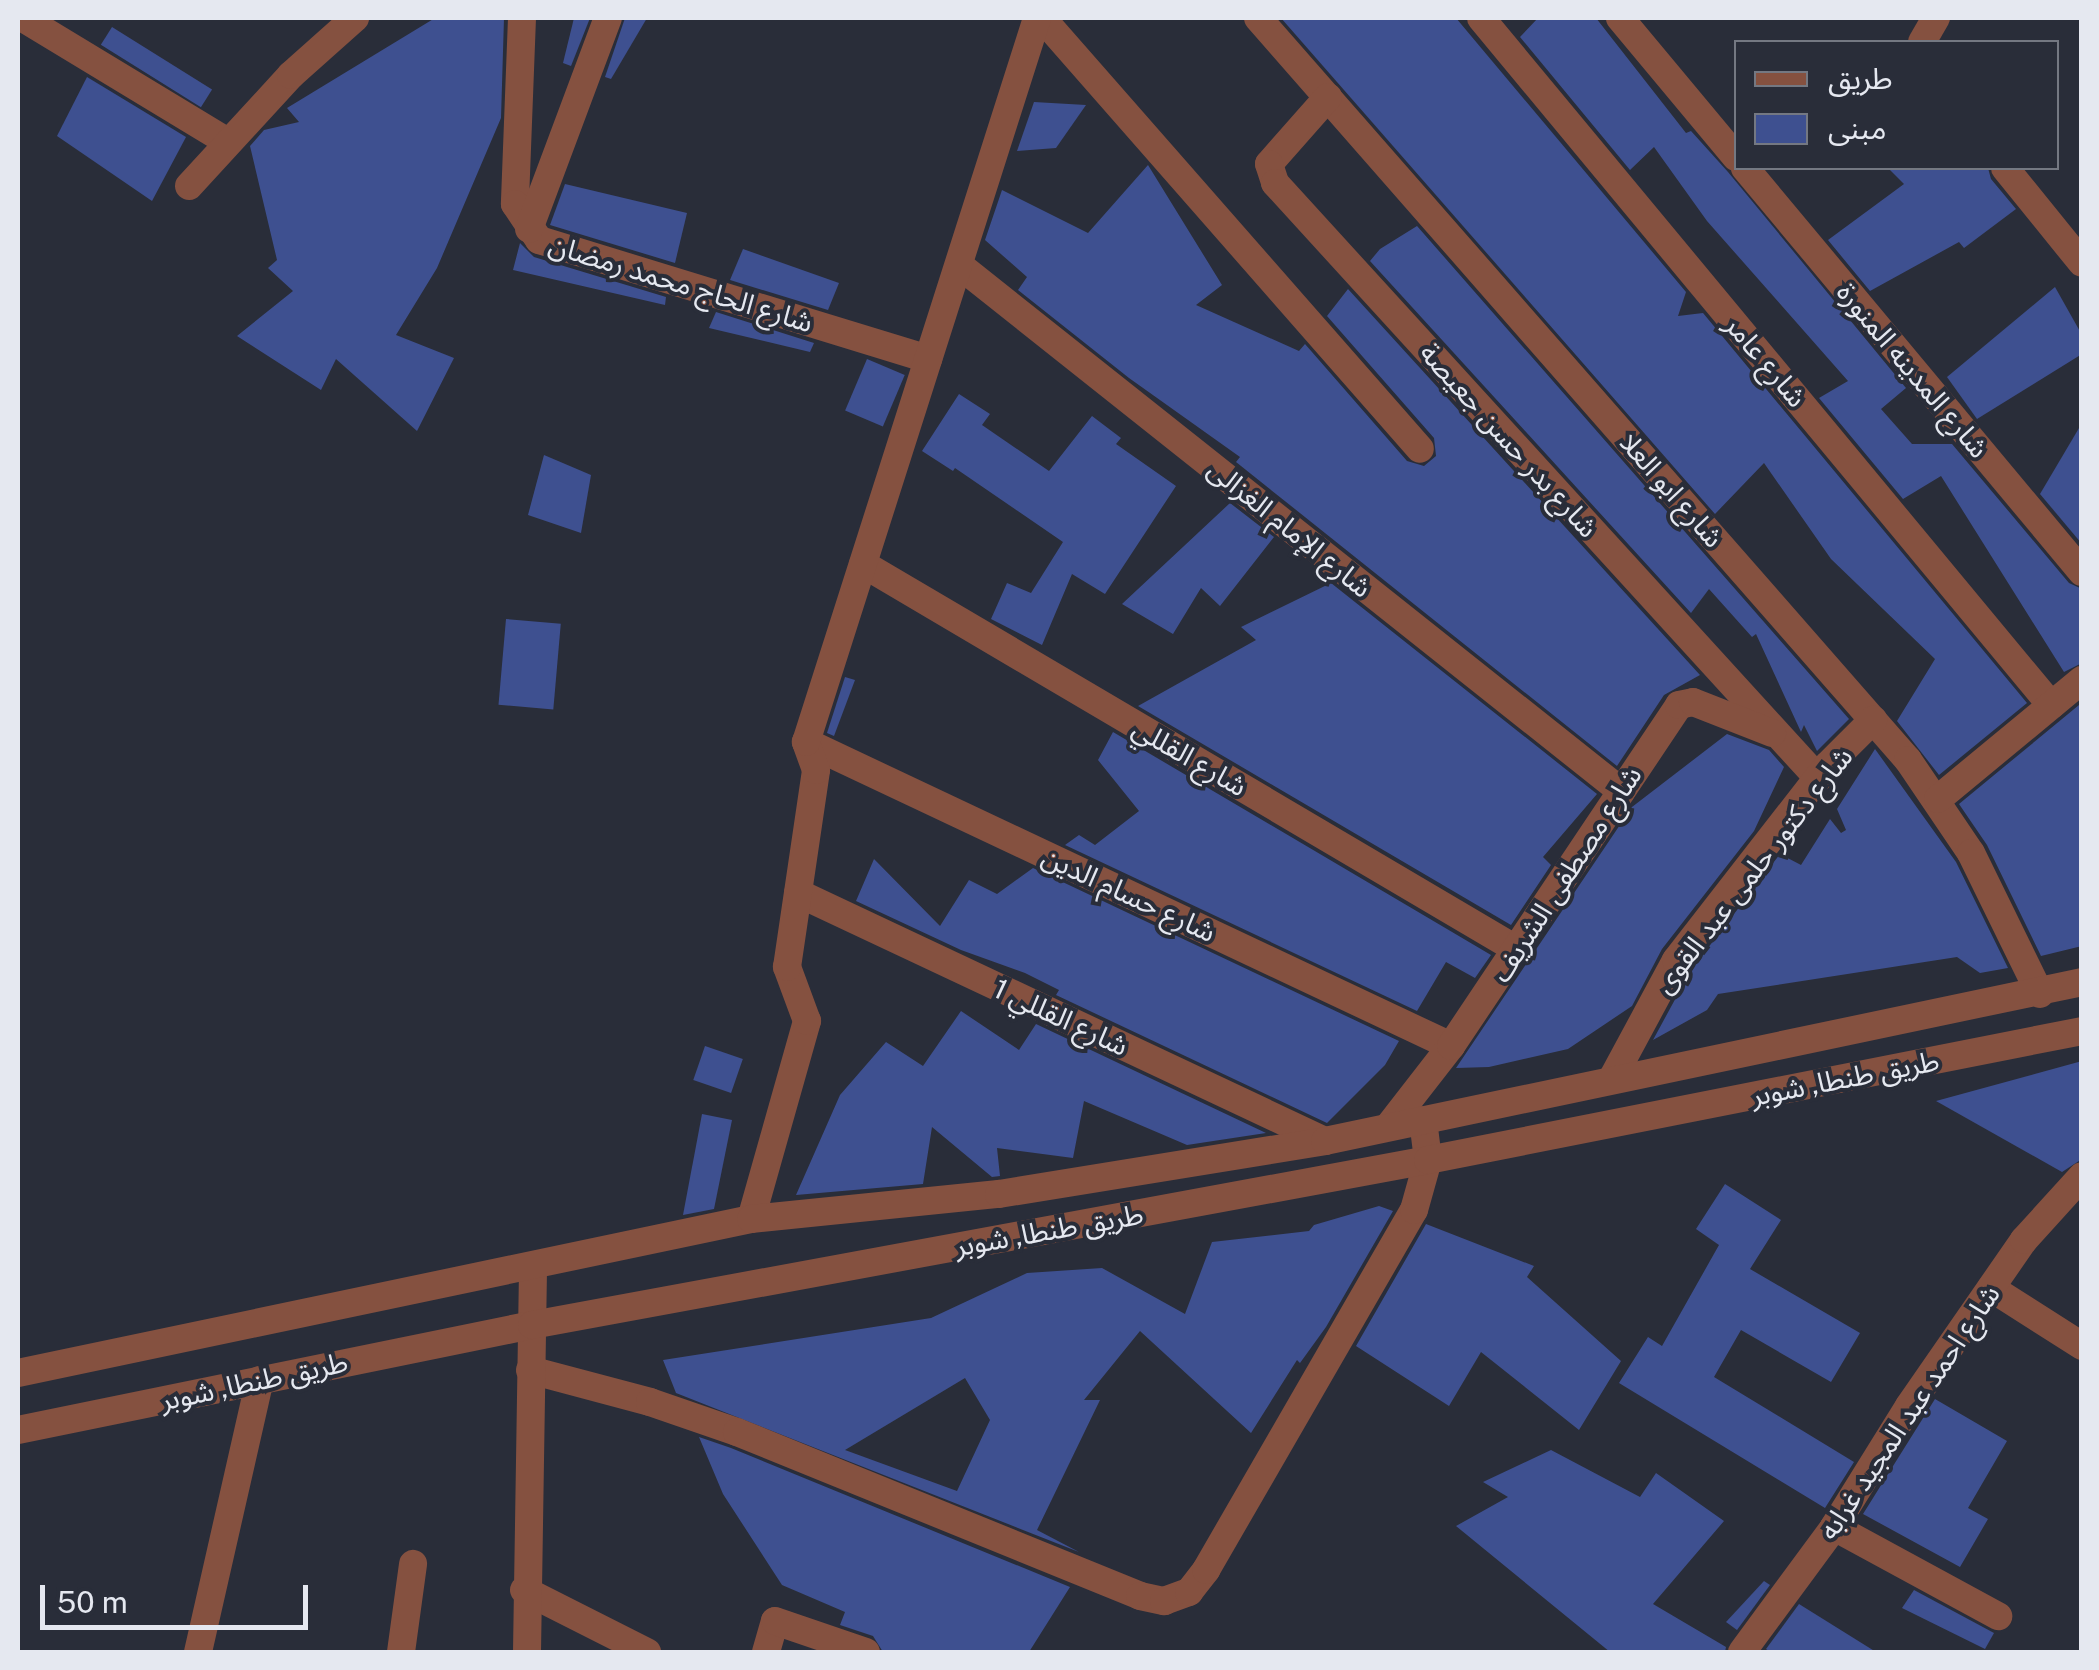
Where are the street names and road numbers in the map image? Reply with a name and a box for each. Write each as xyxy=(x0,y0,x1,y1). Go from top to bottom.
street label: شارع الحاج محمد رمضان xyxy=(545,227,817,339)
street label: شارع المدينه المنورة xyxy=(1830,276,1996,464)
street label: شارع عامر xyxy=(1718,308,1814,414)
street label: شارع بدر حسن جعيصة xyxy=(1413,336,1605,544)
street label: شارع ابو العلا xyxy=(1613,426,1731,554)
street label: شارع الإمام الغزالى xyxy=(1201,452,1379,604)
street label: شارع القللي xyxy=(1127,711,1253,803)
street label: شارع دكتور حلمى عبد القوى xyxy=(1646,740,1860,1000)
street label: شارع مصطفى الشريف xyxy=(1484,760,1648,988)
street label: شارع حسام الدين xyxy=(1037,839,1221,949)
street label: شارع القللي 1 xyxy=(988,971,1134,1063)
street label: طريق طنطا, شوبر xyxy=(1748,1043,1942,1113)
street label: طريق طنطا, شوبر xyxy=(952,1197,1146,1263)
street label: شارع احمد عبد المجيد غرابه xyxy=(1811,1278,2007,1546)
street label: طريق طنطا, شوبر xyxy=(157,1345,351,1417)

